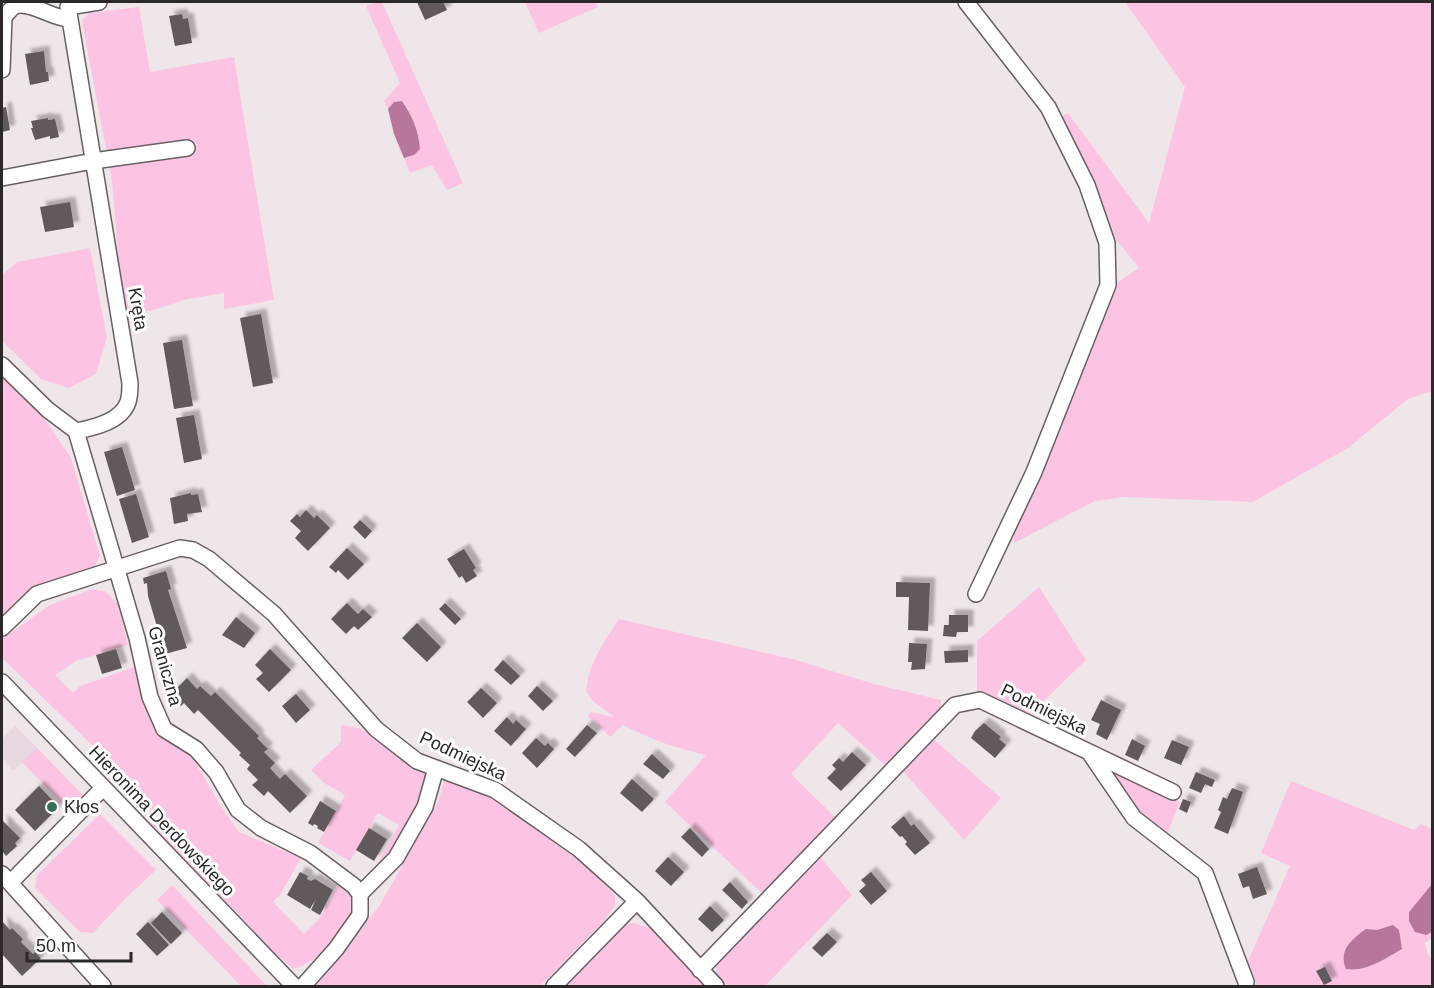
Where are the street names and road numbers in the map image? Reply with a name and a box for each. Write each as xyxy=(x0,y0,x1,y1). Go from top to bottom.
street label: Kręta xyxy=(124,286,152,333)
street label: Graniczna xyxy=(144,624,186,709)
street label: Podmiejska xyxy=(998,680,1091,739)
street label: Podmiejska xyxy=(417,727,510,785)
street label: Hieronima Derdowskiego xyxy=(85,742,239,900)

